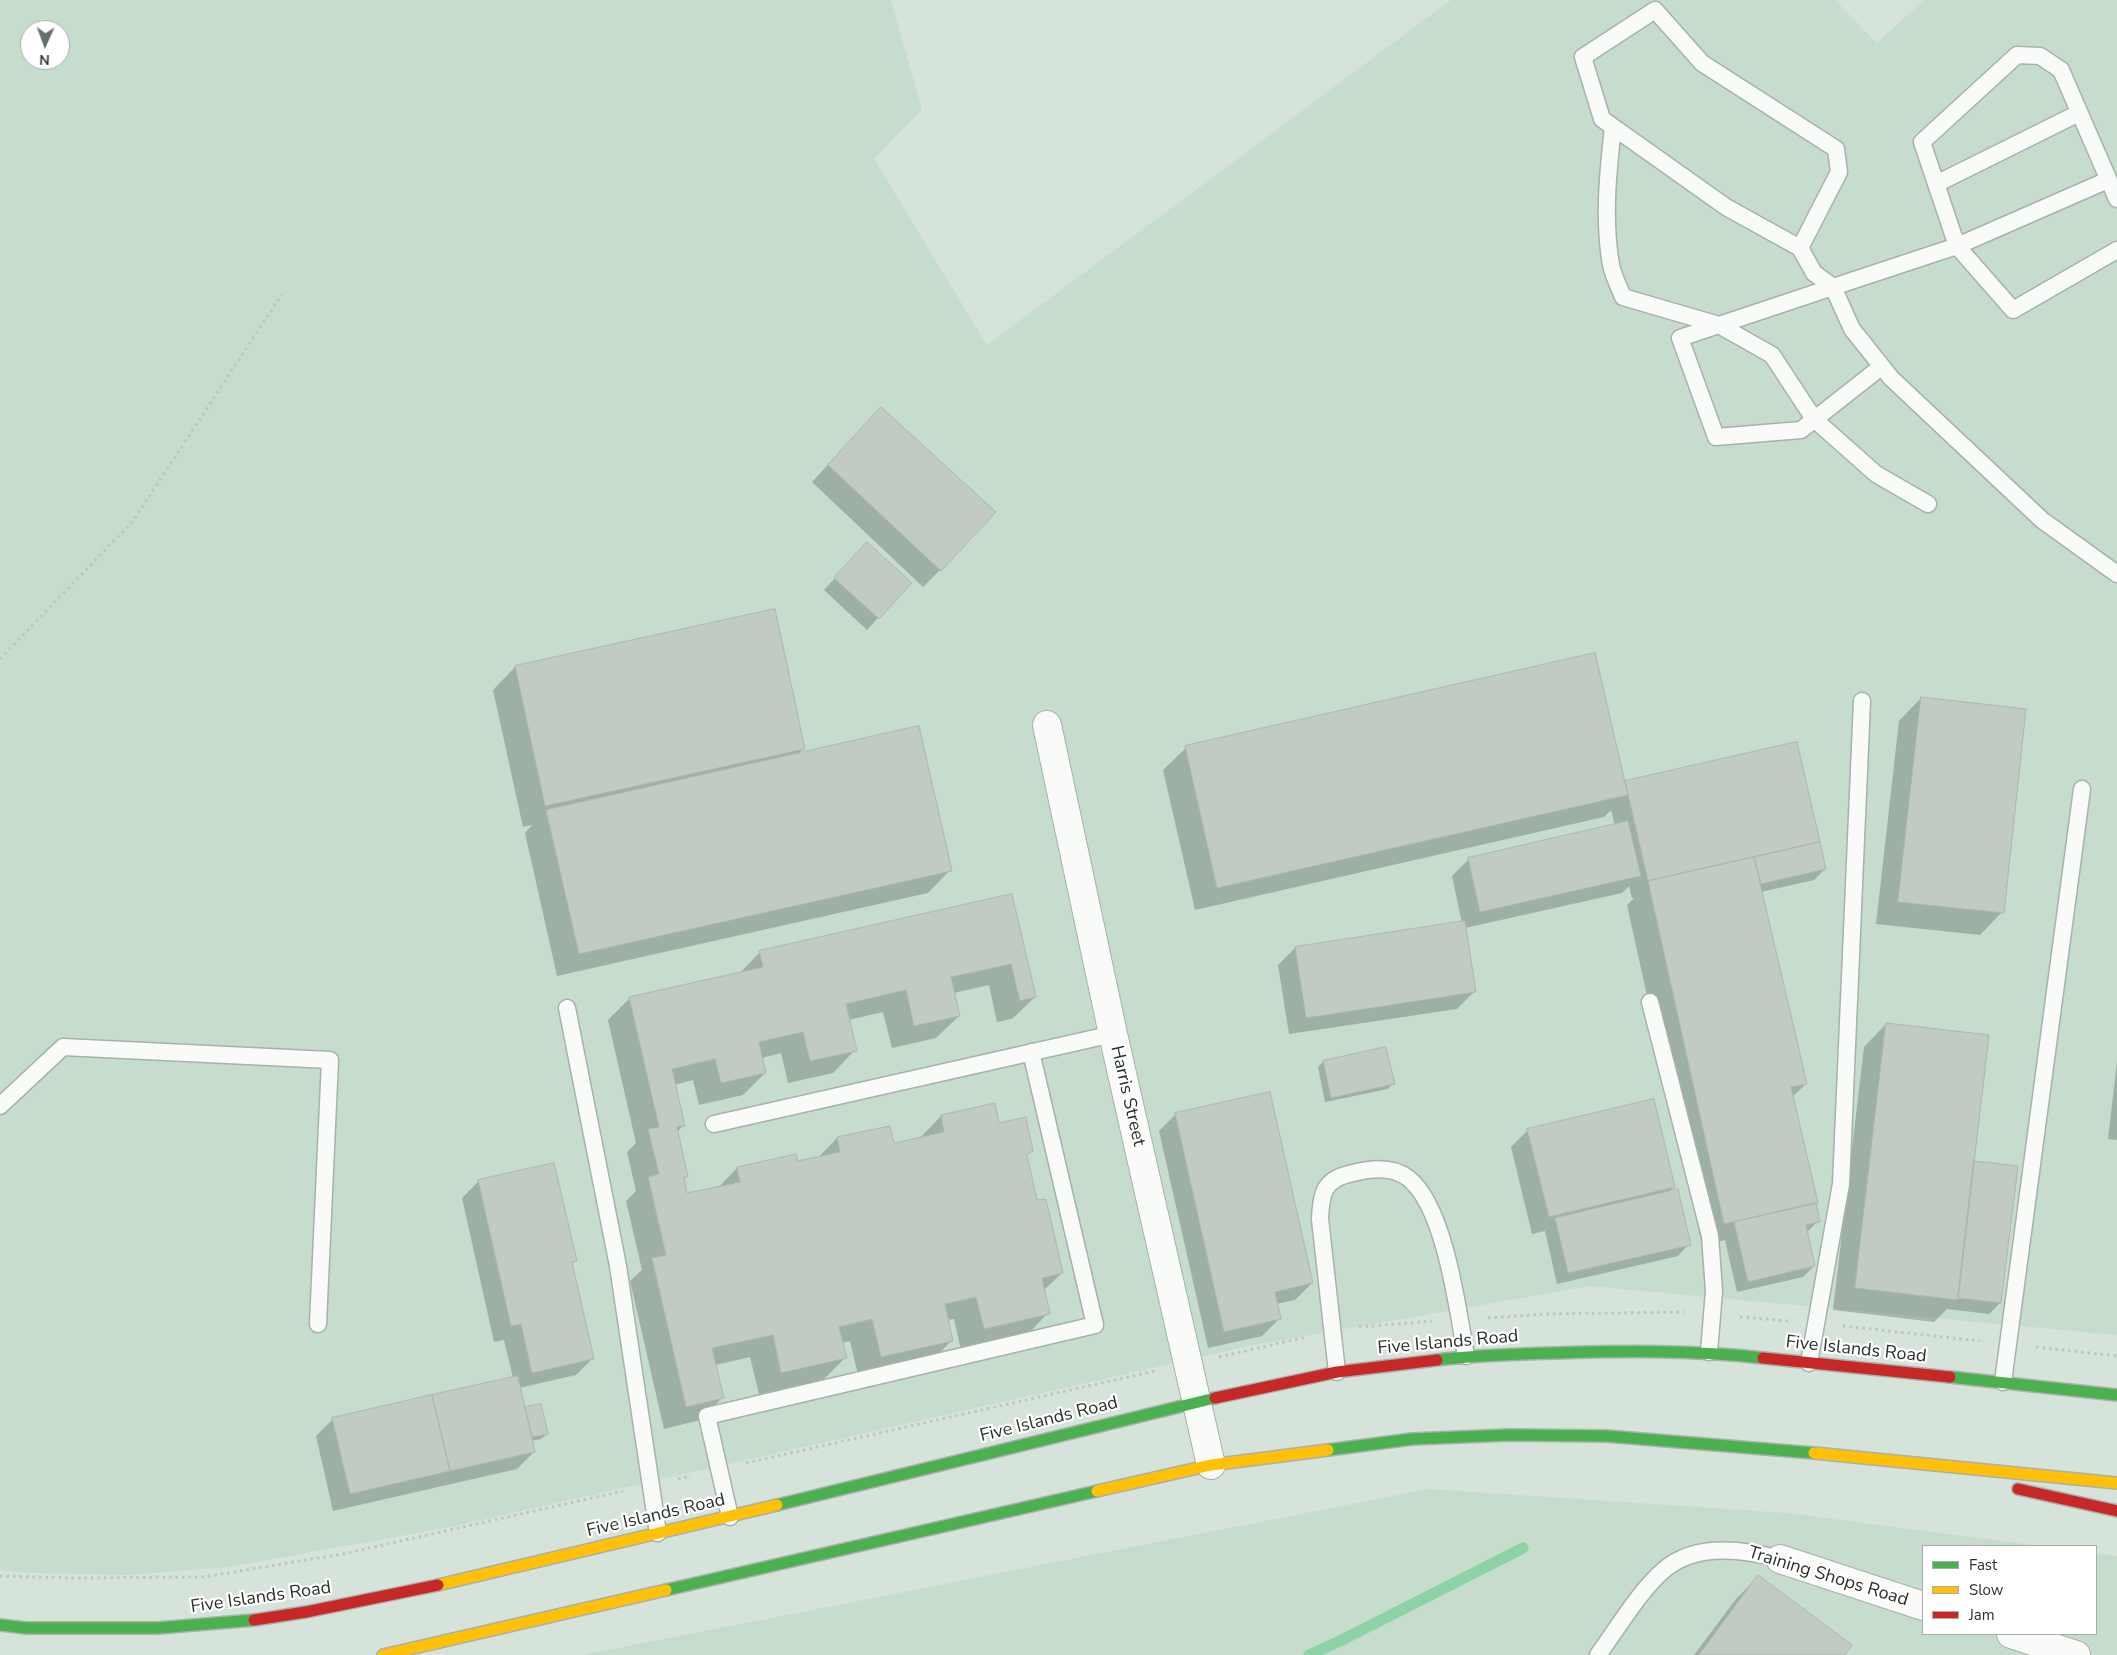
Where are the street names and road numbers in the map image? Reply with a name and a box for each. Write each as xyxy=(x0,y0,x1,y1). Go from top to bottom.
street label: Harris Street xyxy=(1105,1044,1149,1148)
street label: Five Islands Road xyxy=(1377,1326,1519,1360)
street label: Five Islands Road xyxy=(1785,1332,1927,1368)
street label: Five Islands Road xyxy=(978,1392,1120,1448)
street label: Five Islands Road xyxy=(585,1490,727,1542)
street label: Training Shops Road xyxy=(1745,1542,1911,1612)
street label: Five Islands Road xyxy=(189,1577,333,1619)

